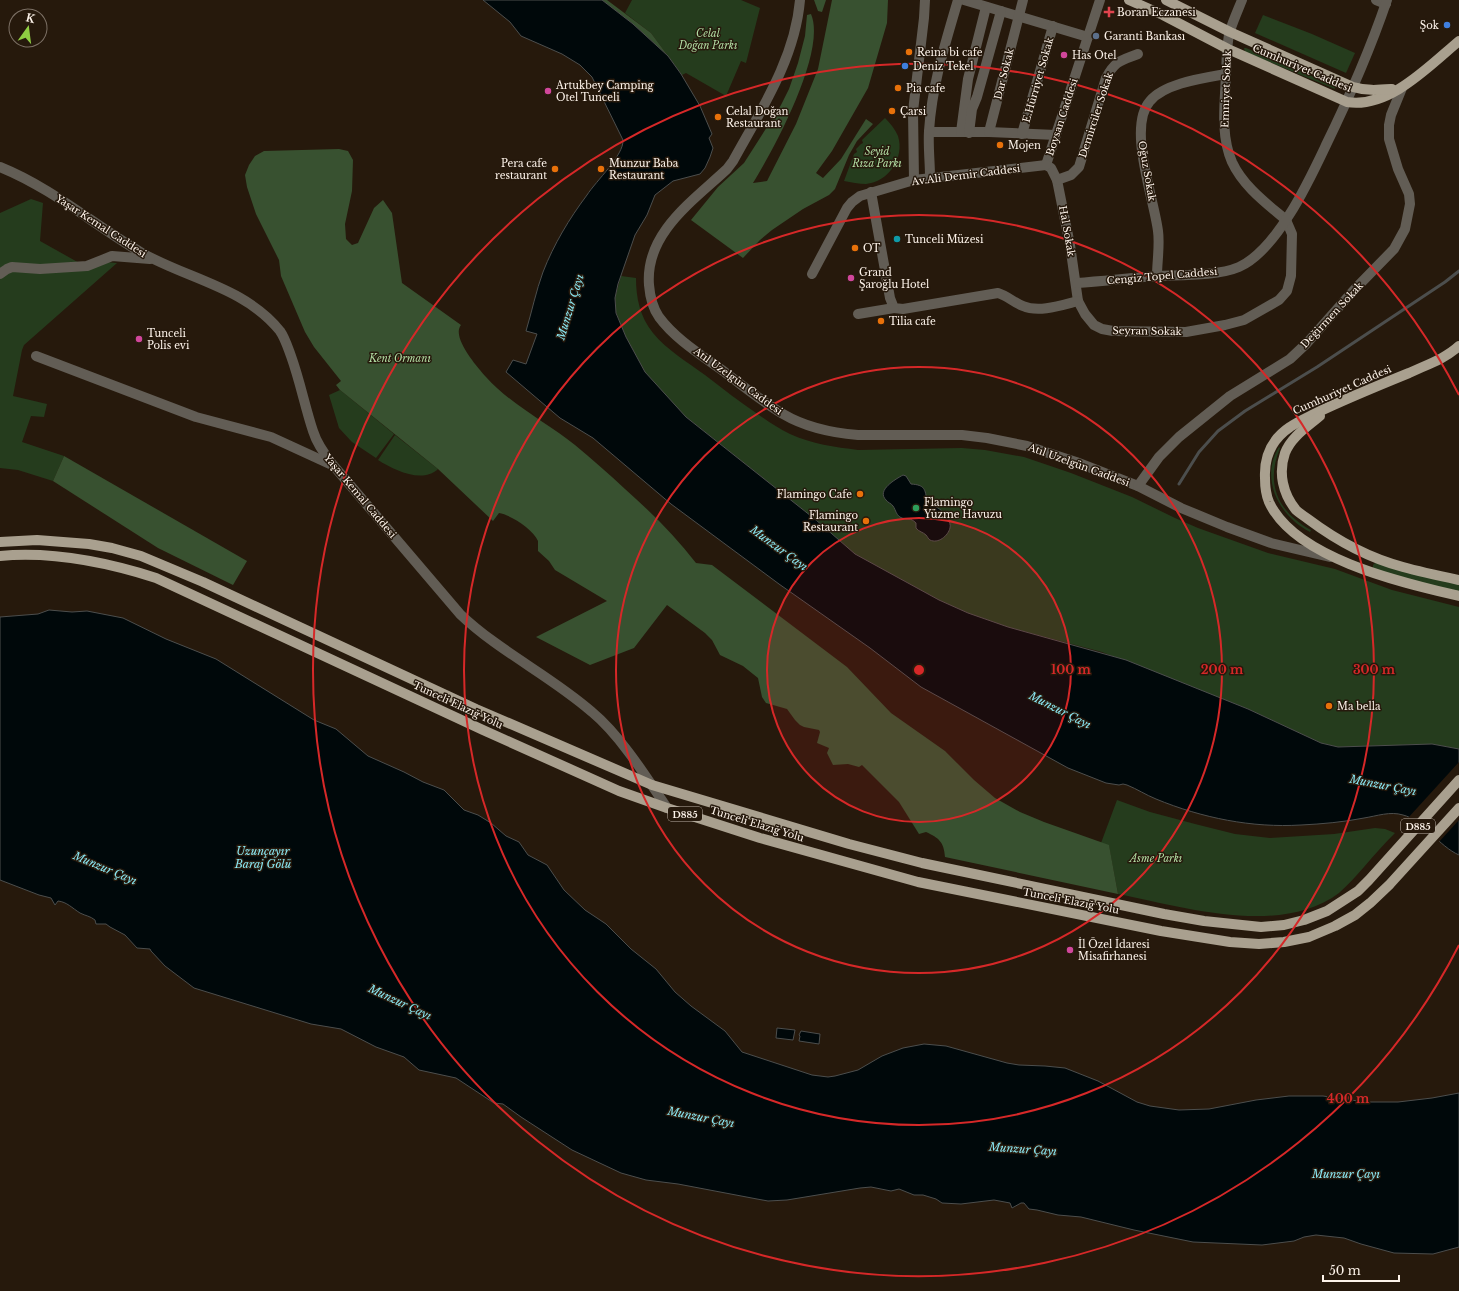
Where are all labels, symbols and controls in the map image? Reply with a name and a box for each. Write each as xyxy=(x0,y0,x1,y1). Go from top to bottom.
place label: Boran Eczanesi xyxy=(1117,6,1196,19)
marker: Boran Eczanesi xyxy=(1104,7,1114,17)
north arrow xyxy=(8,8,48,48)
text: K xyxy=(24,10,37,26)
place label: Şok xyxy=(1420,19,1440,32)
marker: Şok xyxy=(1442,20,1452,30)
park label: Celal Doğan Parkı xyxy=(678,27,738,52)
place label: Garanti Bankası xyxy=(1104,30,1186,43)
marker: Garanti Bankası xyxy=(1091,31,1101,41)
street label: E.Hürriyet Sokak xyxy=(1020,35,1057,124)
street label: Cumhuriyet Caddesi xyxy=(1250,41,1354,95)
place label: Reina bi cafe xyxy=(917,46,983,59)
street label: Dar Sokak xyxy=(991,46,1017,101)
marker: Reina bi cafe xyxy=(904,47,914,57)
place label: Has Otel xyxy=(1072,49,1116,62)
street label: Emniyet Sokak xyxy=(1218,49,1234,128)
marker: Has Otel xyxy=(1059,50,1069,60)
place label: Deniz Tekel xyxy=(913,60,973,73)
marker: Deniz Tekel xyxy=(900,61,910,71)
street label: Demirciler Sokak xyxy=(1076,70,1116,160)
street label: Boysan Caddesi xyxy=(1043,76,1081,157)
place label: Artukbey Camping Otel Tunceli xyxy=(555,79,655,104)
place label: Pia cafe xyxy=(906,82,945,95)
marker: Pia cafe xyxy=(893,83,903,93)
marker: Artukbey Camping Otel Tunceli xyxy=(543,86,553,96)
place label: Celal Doğan Restaurant xyxy=(726,105,789,130)
place label: Çarsi xyxy=(900,105,927,118)
marker: Çarsi xyxy=(887,106,897,116)
marker: Celal Doğan Restaurant xyxy=(713,112,723,122)
place label: Mojen xyxy=(1008,139,1041,152)
marker: Mojen xyxy=(995,140,1005,150)
street label: Oğuz Sokak xyxy=(1135,140,1159,203)
park label: Seyid Rıza Parkı xyxy=(851,145,902,170)
place label: Pera cafe restaurant xyxy=(495,157,547,182)
place label: Munzur Baba Restaurant xyxy=(609,157,679,182)
street label: Av.Ali Demir Caddesi xyxy=(910,162,1022,188)
marker: Pera cafe restaurant xyxy=(550,164,560,174)
marker: Munzur Baba Restaurant xyxy=(596,164,606,174)
street label: Yaşar Kemal Caddesi xyxy=(52,191,149,261)
street label: Hal Sokak xyxy=(1056,204,1078,258)
place label: Tunceli Müzesi xyxy=(905,233,984,246)
marker: Tunceli Müzesi xyxy=(892,234,902,244)
place label: OT xyxy=(863,242,880,255)
marker: OT xyxy=(850,243,860,253)
street label: Cengiz Topel Caddesi xyxy=(1106,265,1218,287)
place label: Grand Şaroğlu Hotel xyxy=(859,266,929,291)
water label: Munzur Çayı xyxy=(553,272,587,343)
marker: Grand Şaroğlu Hotel xyxy=(846,273,856,283)
street label: Değirmen Sokak xyxy=(1298,279,1367,351)
place label: Tilia cafe xyxy=(889,315,936,328)
marker: Tilia cafe xyxy=(876,316,886,326)
street label: Seyran Sokak xyxy=(1112,324,1183,338)
place label: Tunceli Polis evi xyxy=(147,327,190,352)
marker: Tunceli Polis evi xyxy=(134,334,144,344)
street label: Atıl Uzelgün Caddesi xyxy=(690,344,786,418)
park label: Kent Ormanı xyxy=(368,352,432,365)
street label: Cumhuriyet Caddesi xyxy=(1291,362,1394,418)
street label: Atıl Uzelgün Caddesi xyxy=(1026,440,1132,490)
street label: Yaşar Kemal Caddesi xyxy=(320,451,399,541)
place label: Flamingo Cafe xyxy=(777,488,852,501)
marker: Flamingo Cafe xyxy=(855,489,865,499)
place label: Flamingo Yüzme Havuzu xyxy=(923,496,1002,521)
marker: Flamingo Yüzme Havuzu xyxy=(911,503,921,513)
place label: Flamingo Restaurant xyxy=(803,509,858,534)
marker: Flamingo Restaurant xyxy=(861,516,871,526)
water label: Munzur Çayı xyxy=(747,522,811,574)
text: 100 m xyxy=(1051,662,1092,677)
text: 200 m xyxy=(1201,662,1244,677)
text: 300 m xyxy=(1353,662,1396,677)
centre of rings xyxy=(912,663,926,677)
street label: Tunceli Elazığ Yolu xyxy=(411,678,505,732)
water label: Munzur Çayı xyxy=(1026,688,1094,732)
place label: Ma bella xyxy=(1337,700,1381,713)
marker: Ma bella xyxy=(1324,701,1334,711)
water label: Munzur Çayı xyxy=(1347,771,1418,798)
street label: Tunceli Elazığ Yolu xyxy=(708,803,806,845)
road number: D885 xyxy=(668,807,702,821)
road number: D885 xyxy=(1401,819,1435,833)
water label: Uzunçayır Baraj Gölü xyxy=(234,844,292,871)
water label: Munzur Çayı xyxy=(70,848,139,888)
park label: Asme Parkı xyxy=(1128,852,1183,865)
street label: Tunceli Elazığ Yolu xyxy=(1022,885,1121,917)
place label: İl Özel İdaresi Misafirhanesi xyxy=(1078,937,1150,963)
marker: İl Özel İdaresi Misafirhanesi xyxy=(1065,945,1075,955)
water label: Munzur Çayı xyxy=(365,981,434,1023)
text: 400 m xyxy=(1327,1091,1370,1106)
water label: Munzur Çayı xyxy=(665,1103,736,1130)
water label: Munzur Çayı xyxy=(988,1140,1058,1158)
water label: Munzur Çayı xyxy=(1311,1167,1380,1181)
scale bar xyxy=(1323,1257,1399,1283)
text: 50 m xyxy=(1329,1263,1361,1278)

